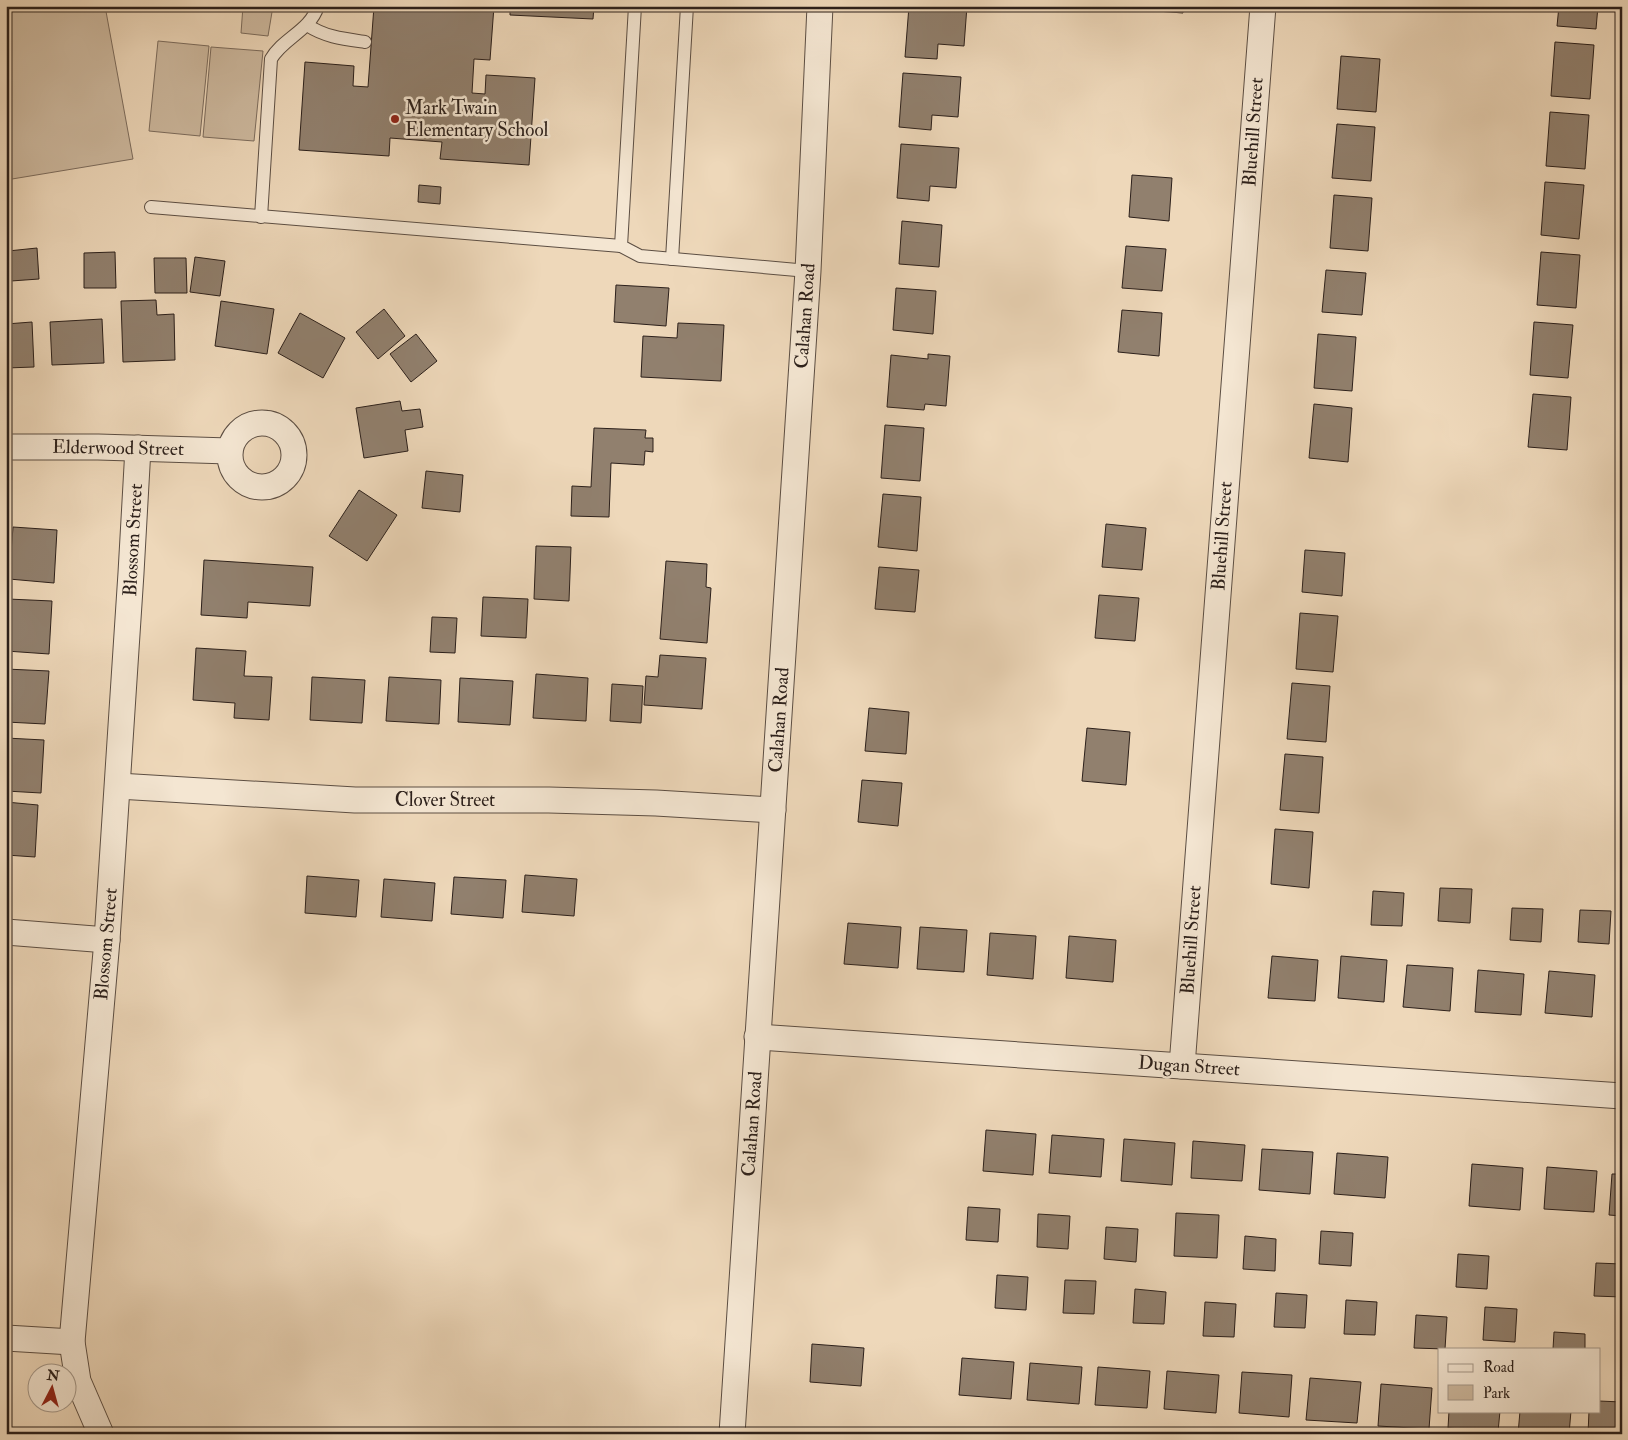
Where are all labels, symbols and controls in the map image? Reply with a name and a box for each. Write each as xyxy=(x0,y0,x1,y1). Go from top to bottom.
street label: Bluehill Street xyxy=(1237,77,1269,187)
place label: Mark Twain Elementary School xyxy=(405,96,549,142)
marker: Mark Twain Elementary School xyxy=(389,113,401,125)
street label: Calahan Road xyxy=(789,262,821,370)
street label: Elderwood Street xyxy=(52,435,184,461)
street label: Bluehill Street xyxy=(1206,481,1238,591)
street label: Blossom Street xyxy=(118,483,148,597)
street label: Calahan Road xyxy=(763,666,795,774)
street label: Clover Street xyxy=(395,788,495,812)
street label: Bluehill Street xyxy=(1175,885,1207,995)
street label: Blossom Street xyxy=(89,887,123,1001)
street label: Dugan Street xyxy=(1137,1050,1241,1082)
street label: Calahan Road xyxy=(736,1070,768,1178)
legend xyxy=(1438,1348,1600,1412)
text: Road xyxy=(1483,1358,1515,1377)
north arrow xyxy=(28,1362,78,1412)
text: N xyxy=(45,1366,61,1385)
text: Park xyxy=(1483,1384,1510,1403)

